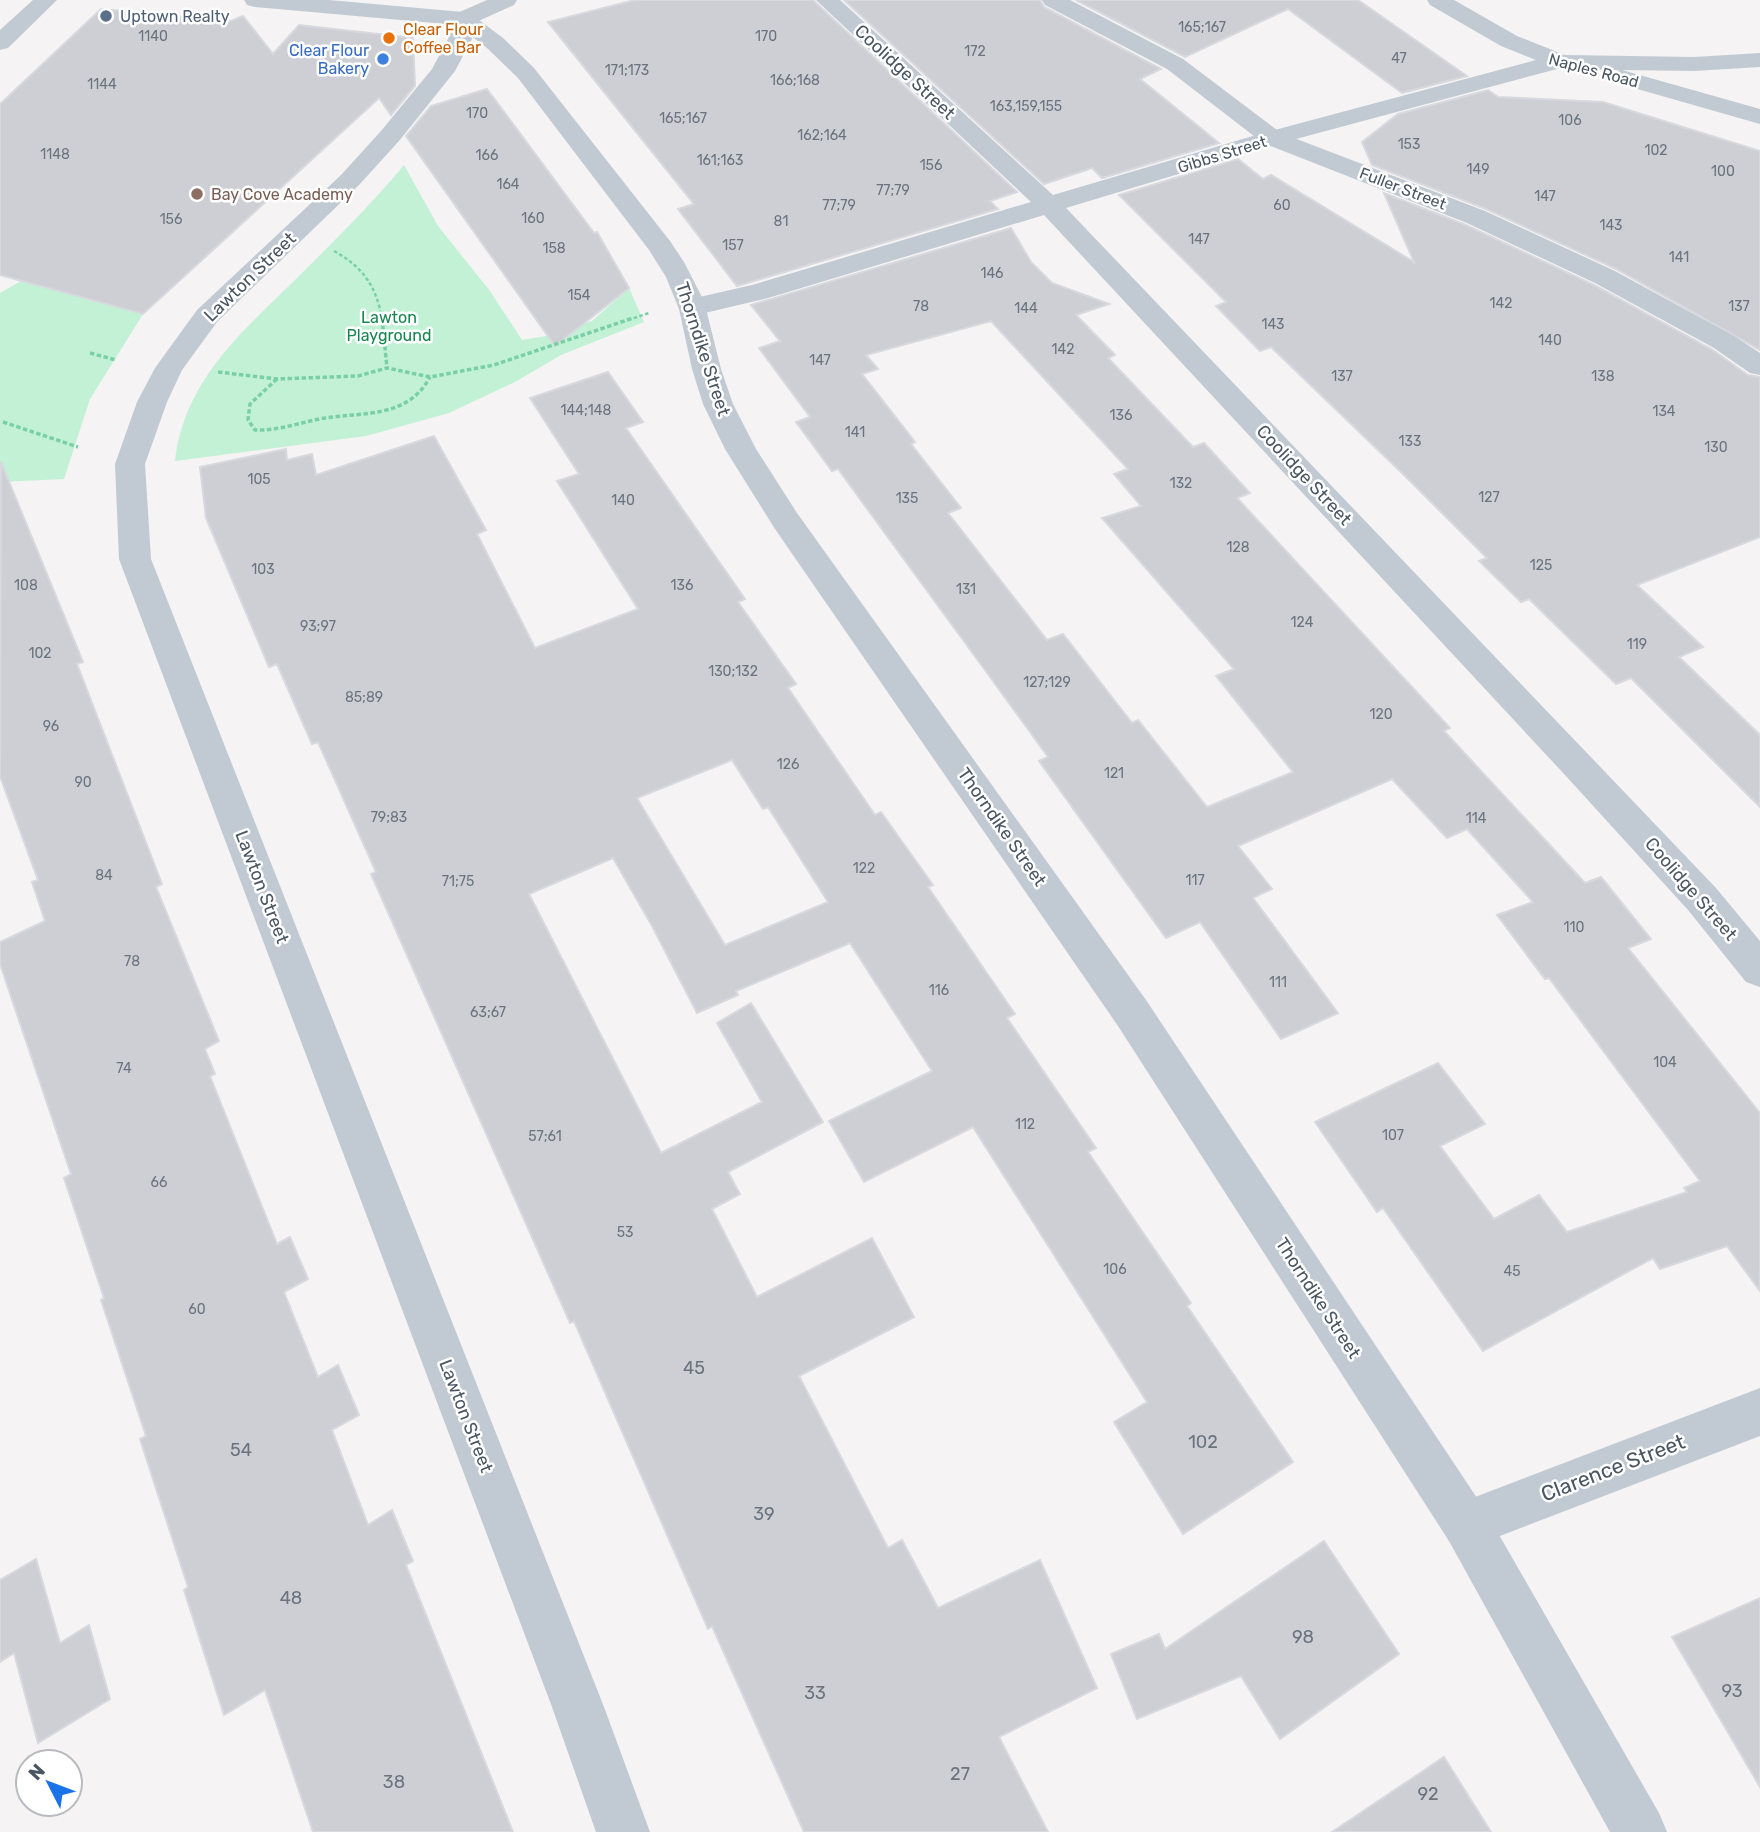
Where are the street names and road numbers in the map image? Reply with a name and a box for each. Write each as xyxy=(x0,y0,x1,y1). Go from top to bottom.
street label: Coolidge Street xyxy=(850,20,960,124)
street label: Naples Road xyxy=(1547,49,1641,92)
street label: Gibbs Street xyxy=(1175,132,1269,177)
street label: Fuller Street xyxy=(1357,163,1449,214)
street label: Lawton Street xyxy=(199,228,301,326)
street label: Thorndike Street xyxy=(671,279,735,419)
street label: Coolidge Street xyxy=(1252,420,1356,530)
street label: Thorndike Street xyxy=(953,764,1051,890)
street label: Lawton Street xyxy=(230,827,294,947)
street label: Coolidge Street xyxy=(1640,833,1742,945)
street label: Thorndike Street xyxy=(1271,1233,1365,1363)
street label: Lawton Street xyxy=(434,1356,498,1476)
street label: Clarence Street xyxy=(1537,1429,1688,1506)

